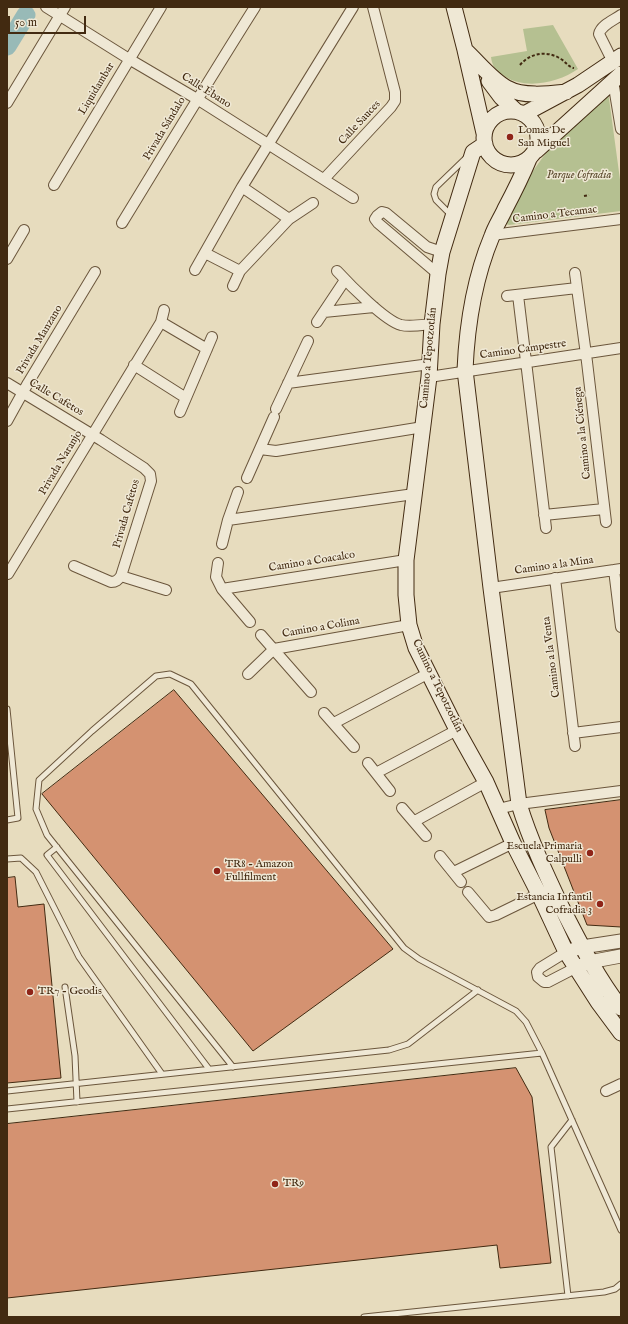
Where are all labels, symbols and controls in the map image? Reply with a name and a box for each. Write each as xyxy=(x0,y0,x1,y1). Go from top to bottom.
scale bar xyxy=(10,8,88,34)
text: 50 m xyxy=(15,15,37,30)
street label: Liquidambar xyxy=(76,61,118,117)
street label: Calle Ébano xyxy=(179,71,233,111)
street label: Privada Sándalo xyxy=(141,95,189,163)
street label: Calle Sauces xyxy=(336,98,384,148)
place label: Lomas De San Miguel xyxy=(518,124,570,150)
marker: Lomas De San Miguel xyxy=(505,132,515,142)
park label: Parque Cofradia xyxy=(547,169,611,183)
street label: Camino a Tecamac xyxy=(512,203,598,227)
street label: Privada Manzano xyxy=(14,303,66,377)
street label: Camino a Tepotzotlán xyxy=(418,307,440,409)
street label: Camino Campestre xyxy=(479,337,567,363)
street label: Calle Cafetos xyxy=(26,377,86,419)
street label: Camino a la Ciénega xyxy=(572,386,594,480)
street label: Privada Naranjo xyxy=(37,428,85,498)
street label: Privada Cafetos xyxy=(111,478,143,550)
street label: Camino a Coacalco xyxy=(268,549,356,575)
street label: Camino a la Mina xyxy=(514,554,594,578)
street label: Camino a Colima xyxy=(281,615,361,641)
street label: Camino a la Venta xyxy=(540,616,564,698)
street label: Camino a Tepotzotlán xyxy=(409,637,465,735)
place label: Escuela Primaria Calpulli xyxy=(507,840,582,866)
marker: Escuela Primaria Calpulli xyxy=(585,848,595,858)
place label: TR8 - Amazon Fullfilment xyxy=(225,858,293,884)
marker: TR8 - Amazon Fullfilment xyxy=(212,866,222,876)
place label: Estancia Infantil Cofradia 3 xyxy=(516,891,592,917)
marker: Estancia Infantil Cofradia 3 xyxy=(595,899,605,909)
place label: TR7 - Geodis xyxy=(38,985,102,999)
marker: TR7 - Geodis xyxy=(25,987,35,997)
place label: TR9 xyxy=(283,1177,304,1191)
marker: TR9 xyxy=(270,1179,280,1189)

